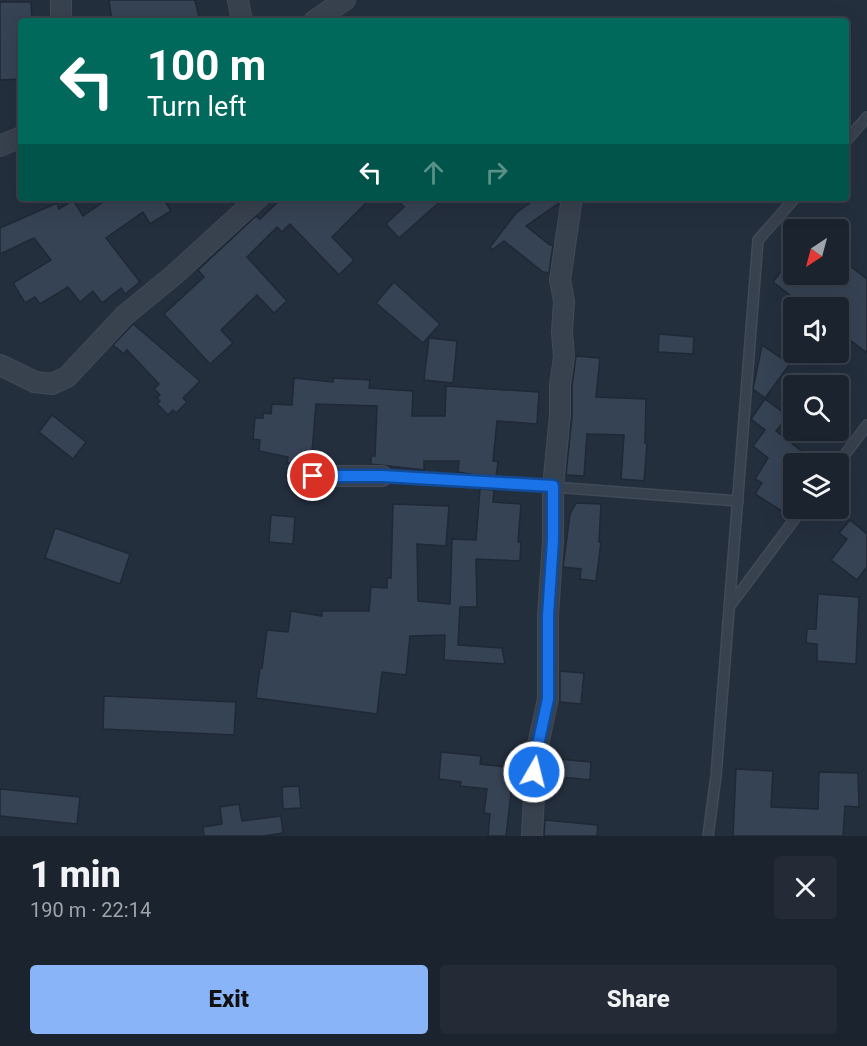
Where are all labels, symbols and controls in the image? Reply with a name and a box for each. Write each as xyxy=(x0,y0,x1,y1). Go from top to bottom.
text: 100 m xyxy=(147,41,266,90)
icon: left xyxy=(48,42,126,120)
text: Turn left xyxy=(147,91,247,123)
icon: left xyxy=(354,156,387,189)
icon: ahead xyxy=(417,156,450,189)
icon: right xyxy=(480,156,513,189)
north arrow xyxy=(783,219,849,285)
map controls xyxy=(783,219,849,519)
button: sound xyxy=(783,297,849,363)
button: search xyxy=(783,375,849,441)
pin xyxy=(287,450,338,501)
button: layers xyxy=(783,453,849,519)
icon: arrive xyxy=(296,459,329,492)
position arrow xyxy=(502,740,566,804)
text: 1 min xyxy=(30,854,121,896)
button: close xyxy=(774,856,837,919)
text: 190 m · 22:14 xyxy=(30,898,151,922)
button: Exit xyxy=(30,965,428,1034)
button: Share xyxy=(440,965,837,1034)

